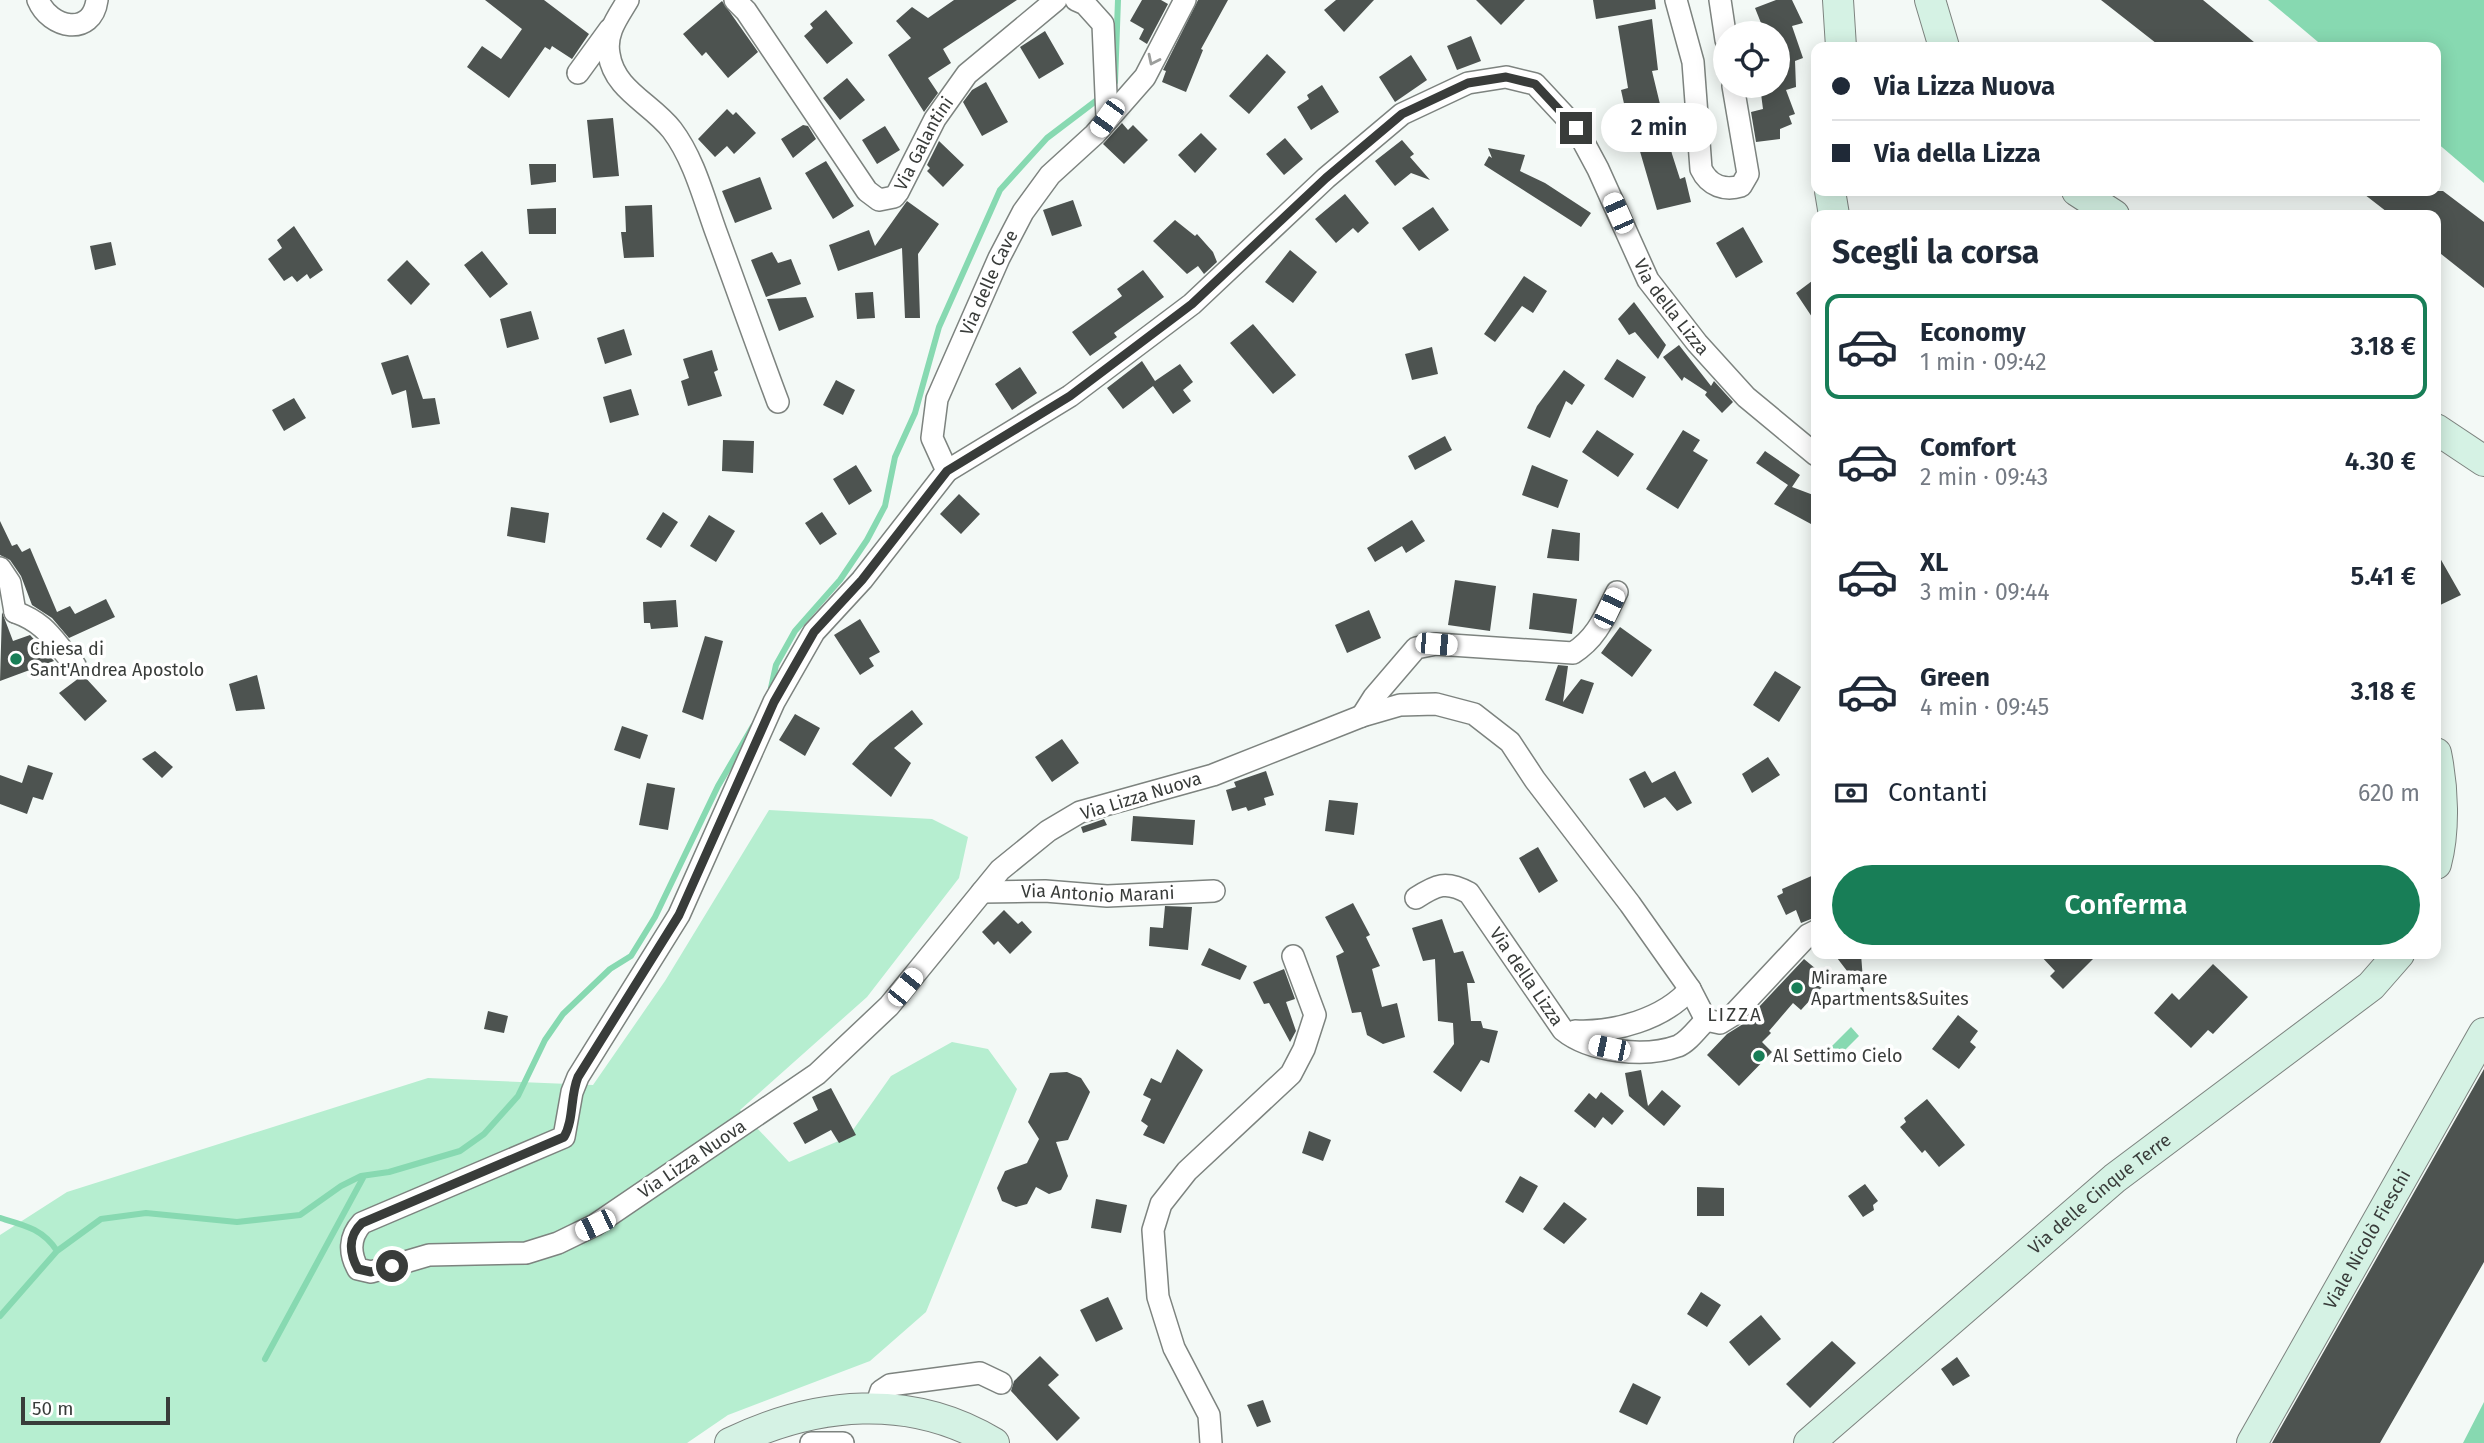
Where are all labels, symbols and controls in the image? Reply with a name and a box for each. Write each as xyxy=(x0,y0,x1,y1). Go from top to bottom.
map controls xyxy=(1713,21,1790,98)
button: locate xyxy=(1713,21,1790,98)
one-way arrow xyxy=(1147,53,1161,65)
text: Via Lizza Nuova xyxy=(1874,71,2055,102)
street label: Via Galantini xyxy=(890,92,958,194)
car xyxy=(1087,95,1128,141)
callout: 2 min xyxy=(1600,104,1716,152)
route end xyxy=(1560,112,1592,144)
text: 2 min xyxy=(1631,113,1687,141)
text: Via della Lizza xyxy=(1874,138,2041,169)
car xyxy=(1600,190,1637,236)
street label: Via delle Cave xyxy=(955,226,1023,339)
text: Scegli la corsa xyxy=(1832,233,2039,271)
street label: Via della Lizza xyxy=(1629,255,1714,360)
icon: car xyxy=(1836,315,1899,378)
text: Economy xyxy=(1920,317,2026,348)
text: 3.18 € xyxy=(2351,331,2416,362)
text: 1 min · 09:42 xyxy=(1920,348,2047,376)
icon: car xyxy=(1836,430,1899,493)
text: Comfort xyxy=(1920,432,2016,463)
text: 4.30 € xyxy=(2345,446,2416,477)
text: 2 min · 09:43 xyxy=(1920,463,2048,491)
icon: car xyxy=(1836,545,1899,608)
text: XL xyxy=(1920,547,1948,578)
text: 5.41 € xyxy=(2351,561,2416,592)
text: 3 min · 09:44 xyxy=(1920,578,2050,606)
car xyxy=(1591,585,1628,631)
car xyxy=(1415,632,1458,656)
place label: Chiesa di Sant'Andrea Apostolo xyxy=(30,638,204,681)
marker: Chiesa di Sant'Andrea Apostolo xyxy=(8,651,24,667)
icon: car xyxy=(1836,660,1899,723)
text: Green xyxy=(1920,662,1990,693)
text: 3.18 € xyxy=(2351,676,2416,707)
text: 4 min · 09:45 xyxy=(1920,693,2049,721)
street label: Via Lizza Nuova xyxy=(1078,767,1204,825)
icon: cash xyxy=(1832,774,1870,812)
text: Contanti xyxy=(1888,777,1988,808)
text: 620 m xyxy=(2358,779,2420,807)
button: Conferma xyxy=(1832,865,2420,945)
street label: Via Antonio Marani xyxy=(1021,880,1175,907)
street label: Via della Lizza xyxy=(1485,923,1568,1030)
car xyxy=(884,964,927,1010)
place label: Miramare Apartments&Suites xyxy=(1811,967,1969,1010)
marker: Miramare Apartments&Suites xyxy=(1789,980,1805,996)
district label: LIZZA xyxy=(1707,1003,1763,1026)
car xyxy=(1587,1033,1632,1063)
place label: Al Settimo Cielo xyxy=(1773,1045,1902,1067)
marker: Al Settimo Cielo xyxy=(1751,1048,1767,1064)
street label: Via Lizza Nuova xyxy=(634,1115,750,1203)
street label: Via delle Cinque Terre xyxy=(2024,1129,2175,1259)
street label: Viale Nicolò Fieschi xyxy=(2319,1166,2415,1313)
car xyxy=(572,1206,619,1244)
route start xyxy=(376,1250,408,1282)
scale bar xyxy=(21,1394,170,1426)
text: 50 m xyxy=(32,1397,73,1420)

